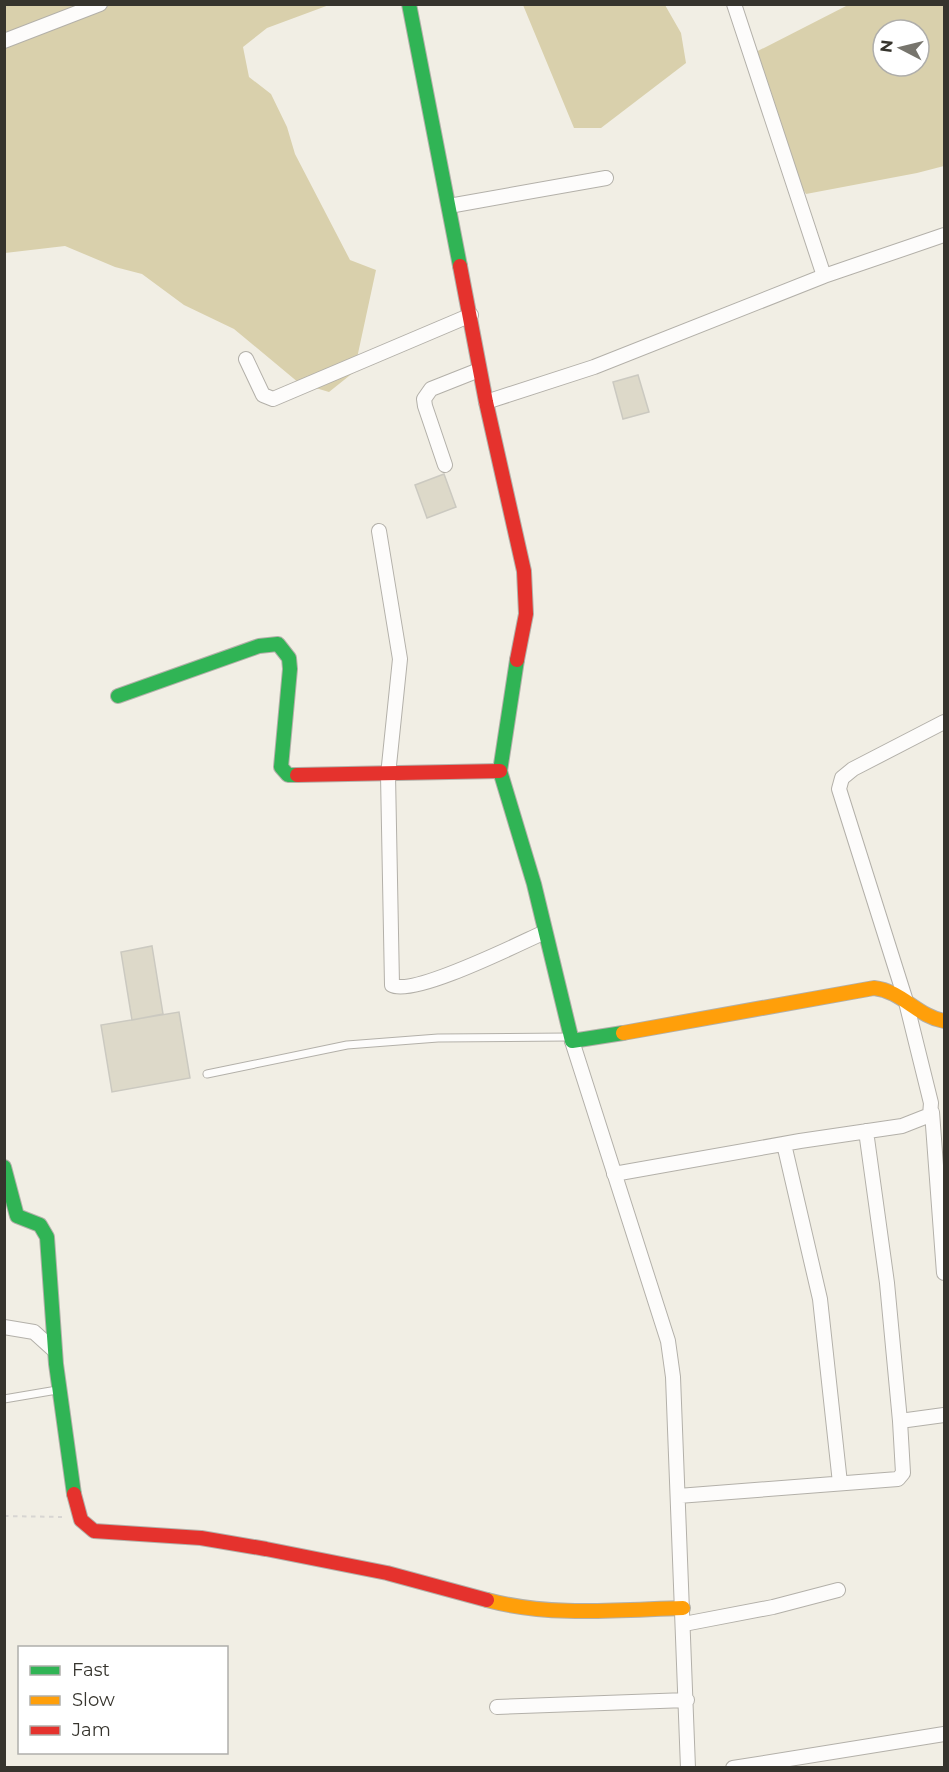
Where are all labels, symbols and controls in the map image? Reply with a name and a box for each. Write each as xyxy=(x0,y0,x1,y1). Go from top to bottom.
north arrow xyxy=(871,18,931,78)
text: N xyxy=(876,39,897,54)
legend xyxy=(18,1646,228,1754)
text: Fast xyxy=(72,1659,110,1681)
text: Slow xyxy=(72,1689,115,1711)
text: Jam xyxy=(71,1719,111,1741)

